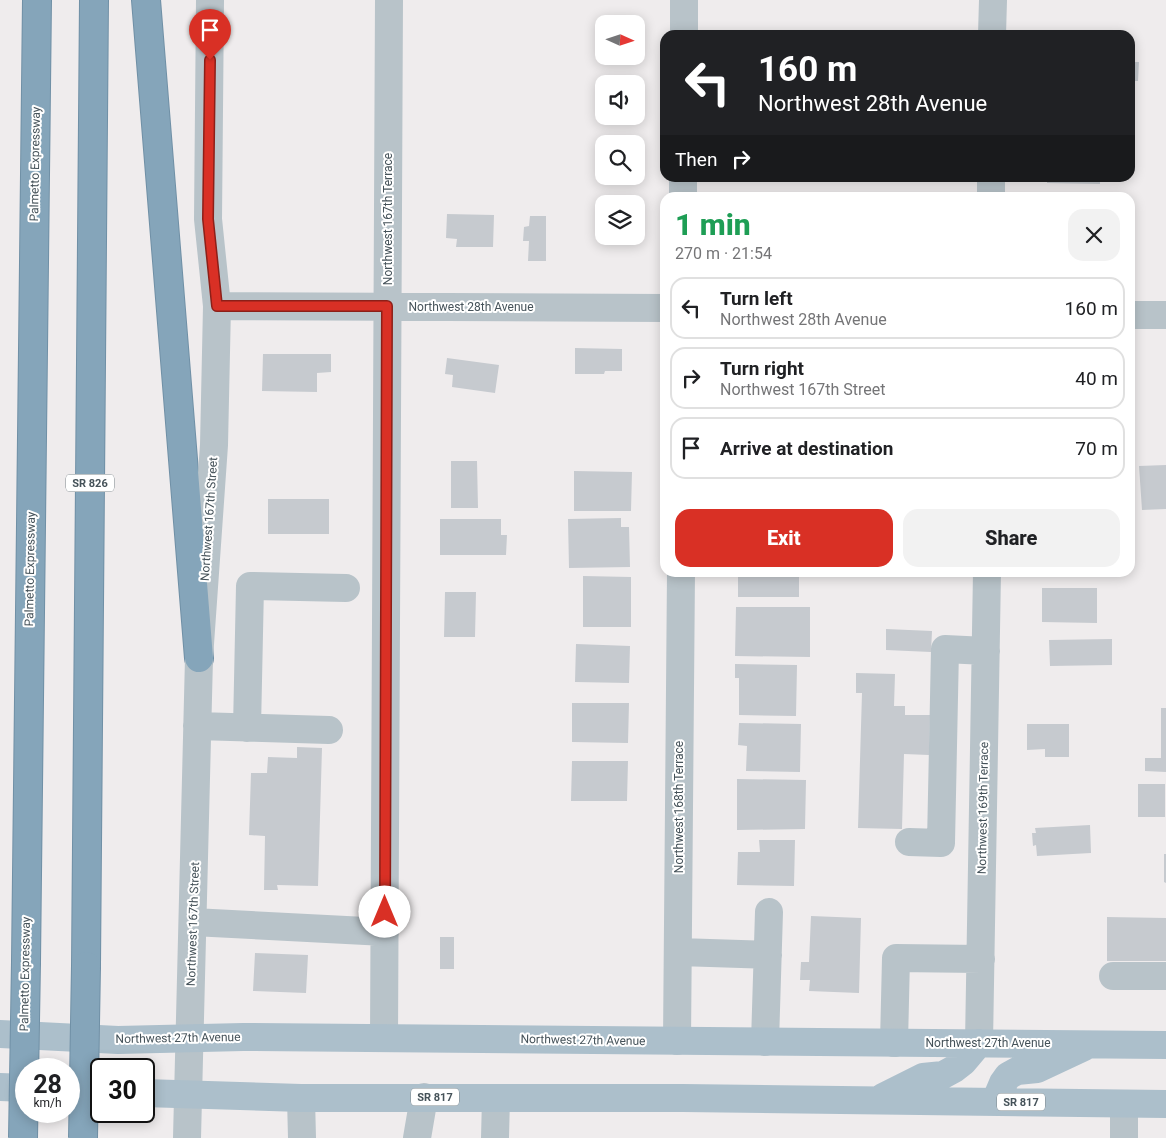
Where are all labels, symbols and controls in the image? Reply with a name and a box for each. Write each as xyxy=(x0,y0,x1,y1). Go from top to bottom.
pin xyxy=(189,9,231,60)
north arrow xyxy=(595,15,645,65)
map controls xyxy=(595,15,645,245)
icon: arrive xyxy=(196,16,224,44)
text: 160 m xyxy=(758,49,857,90)
icon: left xyxy=(675,50,740,115)
button: sound xyxy=(595,75,645,125)
text: Northwest 28th Avenue xyxy=(758,91,987,116)
street label: Palmetto Expressway xyxy=(27,106,43,221)
button: search xyxy=(595,135,645,185)
icon: right xyxy=(727,145,755,173)
text: Then xyxy=(675,148,717,171)
street label: Northwest 167th Terrace xyxy=(381,153,395,285)
button: layers xyxy=(595,195,645,245)
text: 1 min xyxy=(675,207,751,242)
button: close xyxy=(1068,209,1120,261)
text: 270 m · 21:54 xyxy=(675,244,772,263)
text: Turn left xyxy=(720,287,793,310)
icon: left xyxy=(677,294,705,322)
text: 160 m xyxy=(1065,297,1118,320)
street label: Northwest 28th Avenue xyxy=(408,300,534,314)
text: Northwest 28th Avenue xyxy=(720,310,887,329)
text: Turn right xyxy=(720,357,804,380)
icon: right xyxy=(677,364,705,392)
text: 40 m xyxy=(1075,367,1118,390)
text: Northwest 167th Street xyxy=(720,380,886,399)
icon: arrive xyxy=(677,434,705,462)
text: Arrive at destination xyxy=(720,437,893,460)
text: 70 m xyxy=(1075,437,1118,460)
street label: Northwest 167th Street xyxy=(198,457,220,581)
road number: SR 826 xyxy=(66,474,114,492)
button: Exit xyxy=(675,509,893,567)
button: Share xyxy=(903,509,1120,567)
street label: Palmetto Expressway xyxy=(22,511,38,626)
street label: Northwest 168th Terrace xyxy=(672,741,686,873)
street label: Northwest 169th Terrace xyxy=(975,742,991,874)
street label: Northwest 167th Street xyxy=(184,862,202,986)
position arrow xyxy=(358,885,410,937)
street label: Palmetto Expressway xyxy=(17,916,33,1031)
street label: Northwest 27th Avenue xyxy=(115,1030,241,1046)
street label: Northwest 27th Avenue xyxy=(520,1032,646,1048)
street label: Northwest 27th Avenue xyxy=(925,1036,1051,1050)
speed limit sign: 30 xyxy=(90,1058,155,1123)
text: 28 xyxy=(33,1070,62,1099)
road number: SR 817 xyxy=(411,1088,459,1106)
road number: SR 817 xyxy=(997,1094,1045,1110)
text: km/h xyxy=(33,1096,62,1110)

